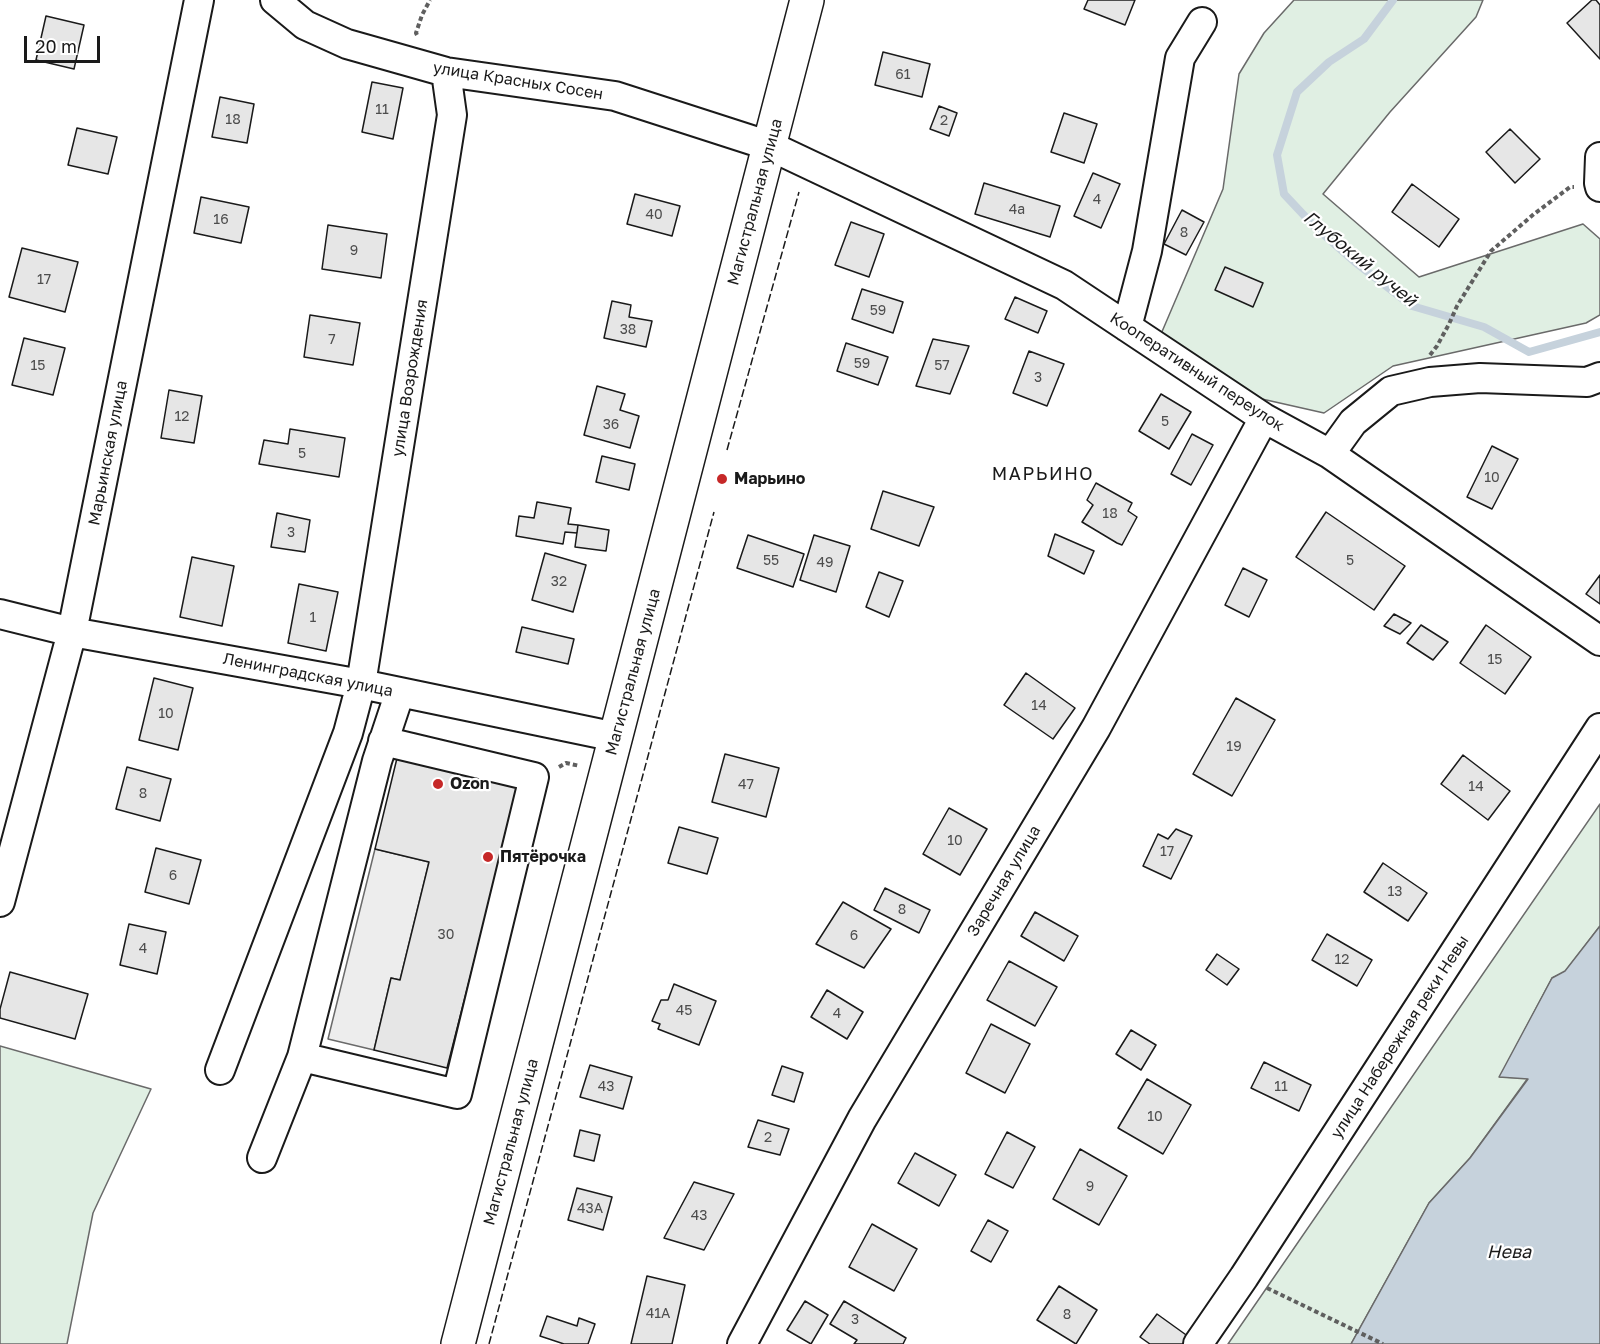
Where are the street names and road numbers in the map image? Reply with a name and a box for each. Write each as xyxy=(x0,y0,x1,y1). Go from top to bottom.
street label: улица Красных Сосен xyxy=(431,58,605,104)
street label: Магистральная улица xyxy=(723,116,787,288)
street label: улица Возрождения xyxy=(388,298,432,458)
street label: Кооперативный переулок xyxy=(1106,308,1288,436)
street label: Марьинская улица xyxy=(85,379,131,527)
street label: Магистральная улица xyxy=(601,586,665,758)
street label: Ленинградская улица xyxy=(221,649,395,701)
street label: Заречная улица xyxy=(963,822,1045,940)
street label: улица Набережная реки Невы xyxy=(1327,932,1473,1142)
street label: Магистральная улица xyxy=(479,1056,543,1228)

